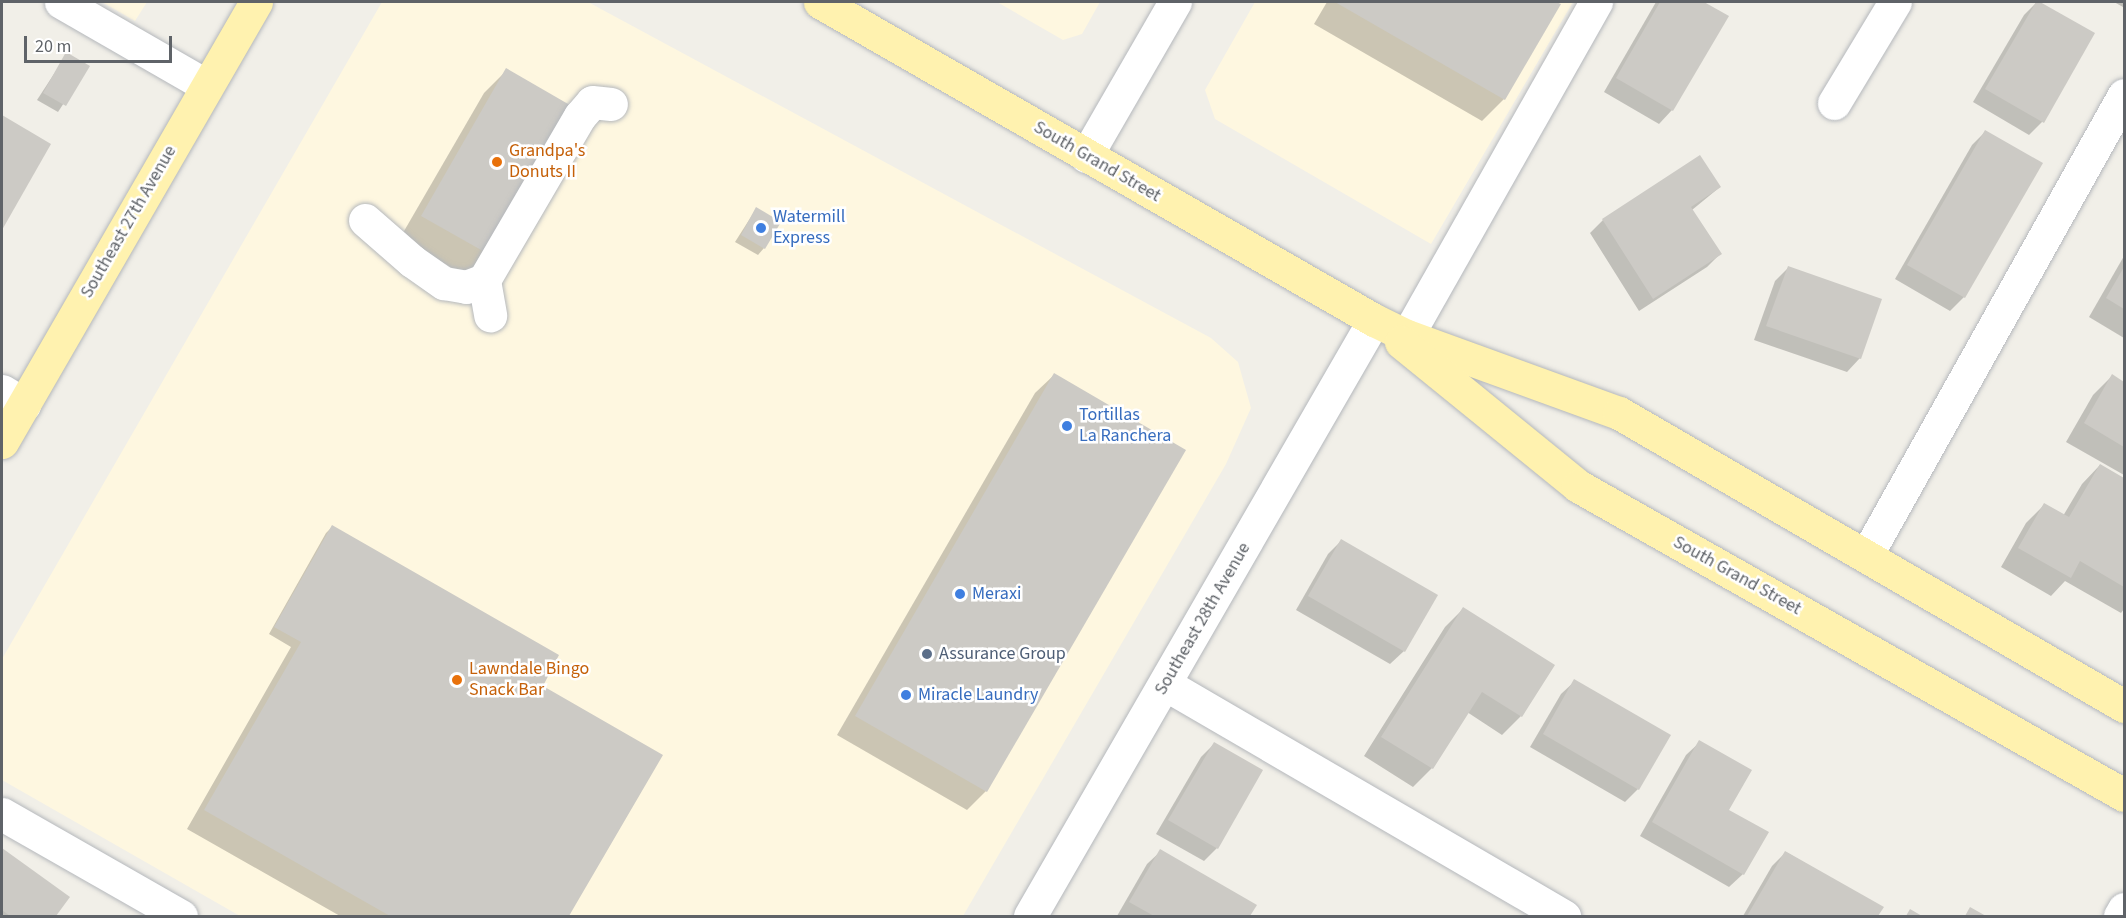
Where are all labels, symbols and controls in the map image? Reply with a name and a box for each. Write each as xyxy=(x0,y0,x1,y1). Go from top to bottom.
scale bar xyxy=(27,24,176,62)
text: 20 m xyxy=(35,34,71,59)
street label: South Grand Street xyxy=(1030,117,1164,207)
place label: Grandpa's Donuts II xyxy=(509,141,585,184)
street label: Southeast 27th Avenue xyxy=(77,142,181,302)
marker: Grandpa's Donuts II xyxy=(490,155,504,169)
place label: Watermill Express xyxy=(773,207,845,250)
marker: Watermill Express xyxy=(754,221,768,235)
place label: Tortillas La Ranchera xyxy=(1079,405,1171,448)
marker: Tortillas La Ranchera xyxy=(1060,419,1074,433)
street label: South Grand Street xyxy=(1669,532,1805,620)
street label: Southeast 28th Avenue xyxy=(1151,539,1255,699)
place label: Meraxi xyxy=(972,583,1021,605)
marker: Meraxi xyxy=(953,587,967,601)
place label: Assurance Group xyxy=(939,643,1066,665)
marker: Assurance Group xyxy=(920,647,934,661)
place label: Lawndale Bingo Snack Bar xyxy=(469,659,589,702)
marker: Lawndale Bingo Snack Bar xyxy=(450,673,464,687)
place label: Miracle Laundry xyxy=(918,684,1038,706)
marker: Miracle Laundry xyxy=(899,688,913,702)

